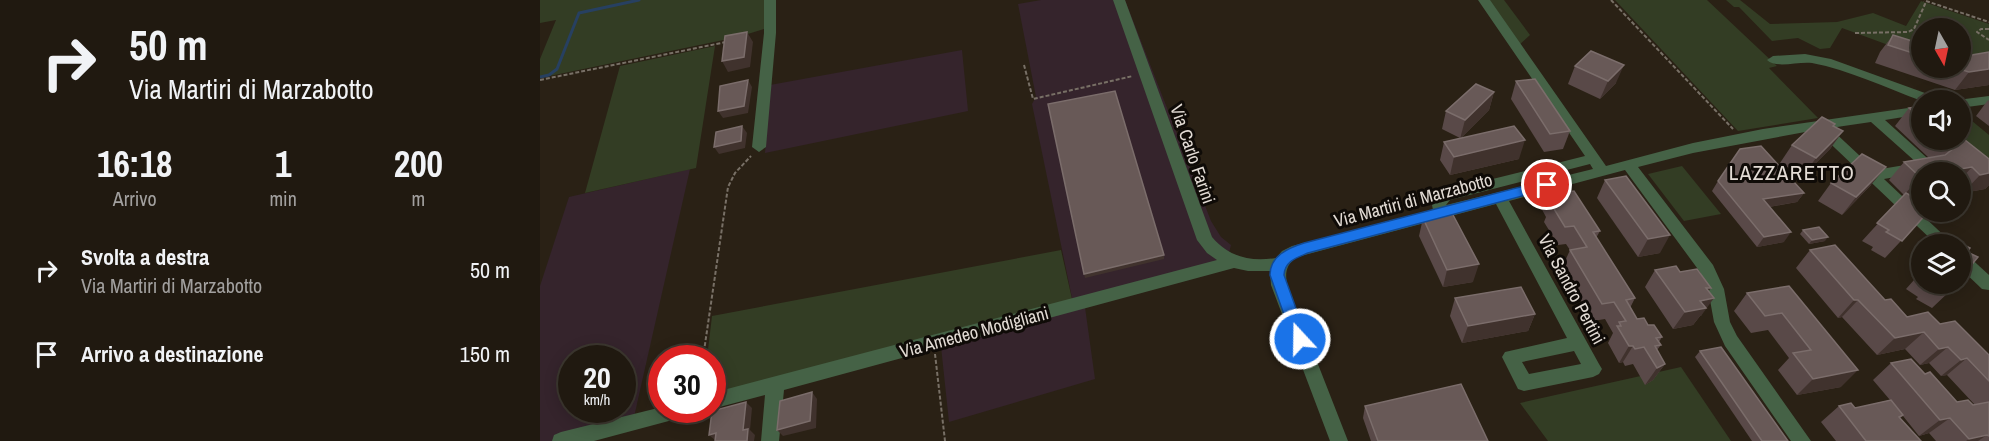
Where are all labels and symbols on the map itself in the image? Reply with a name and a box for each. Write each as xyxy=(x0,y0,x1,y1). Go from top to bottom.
north arrow xyxy=(1911,18,1971,78)
street label: Via Carlo Farini xyxy=(1164,101,1222,207)
district label: LAZZARETTO xyxy=(1729,158,1855,187)
pin xyxy=(1521,159,1572,210)
street label: Via Martiri di Marzabotto xyxy=(1331,167,1495,233)
street label: Via Sandro Pertini xyxy=(1533,230,1611,348)
street label: Via Amedeo Modigliani xyxy=(897,300,1051,364)
position arrow xyxy=(1268,307,1332,371)
speed limit sign: 30 xyxy=(648,345,726,423)

